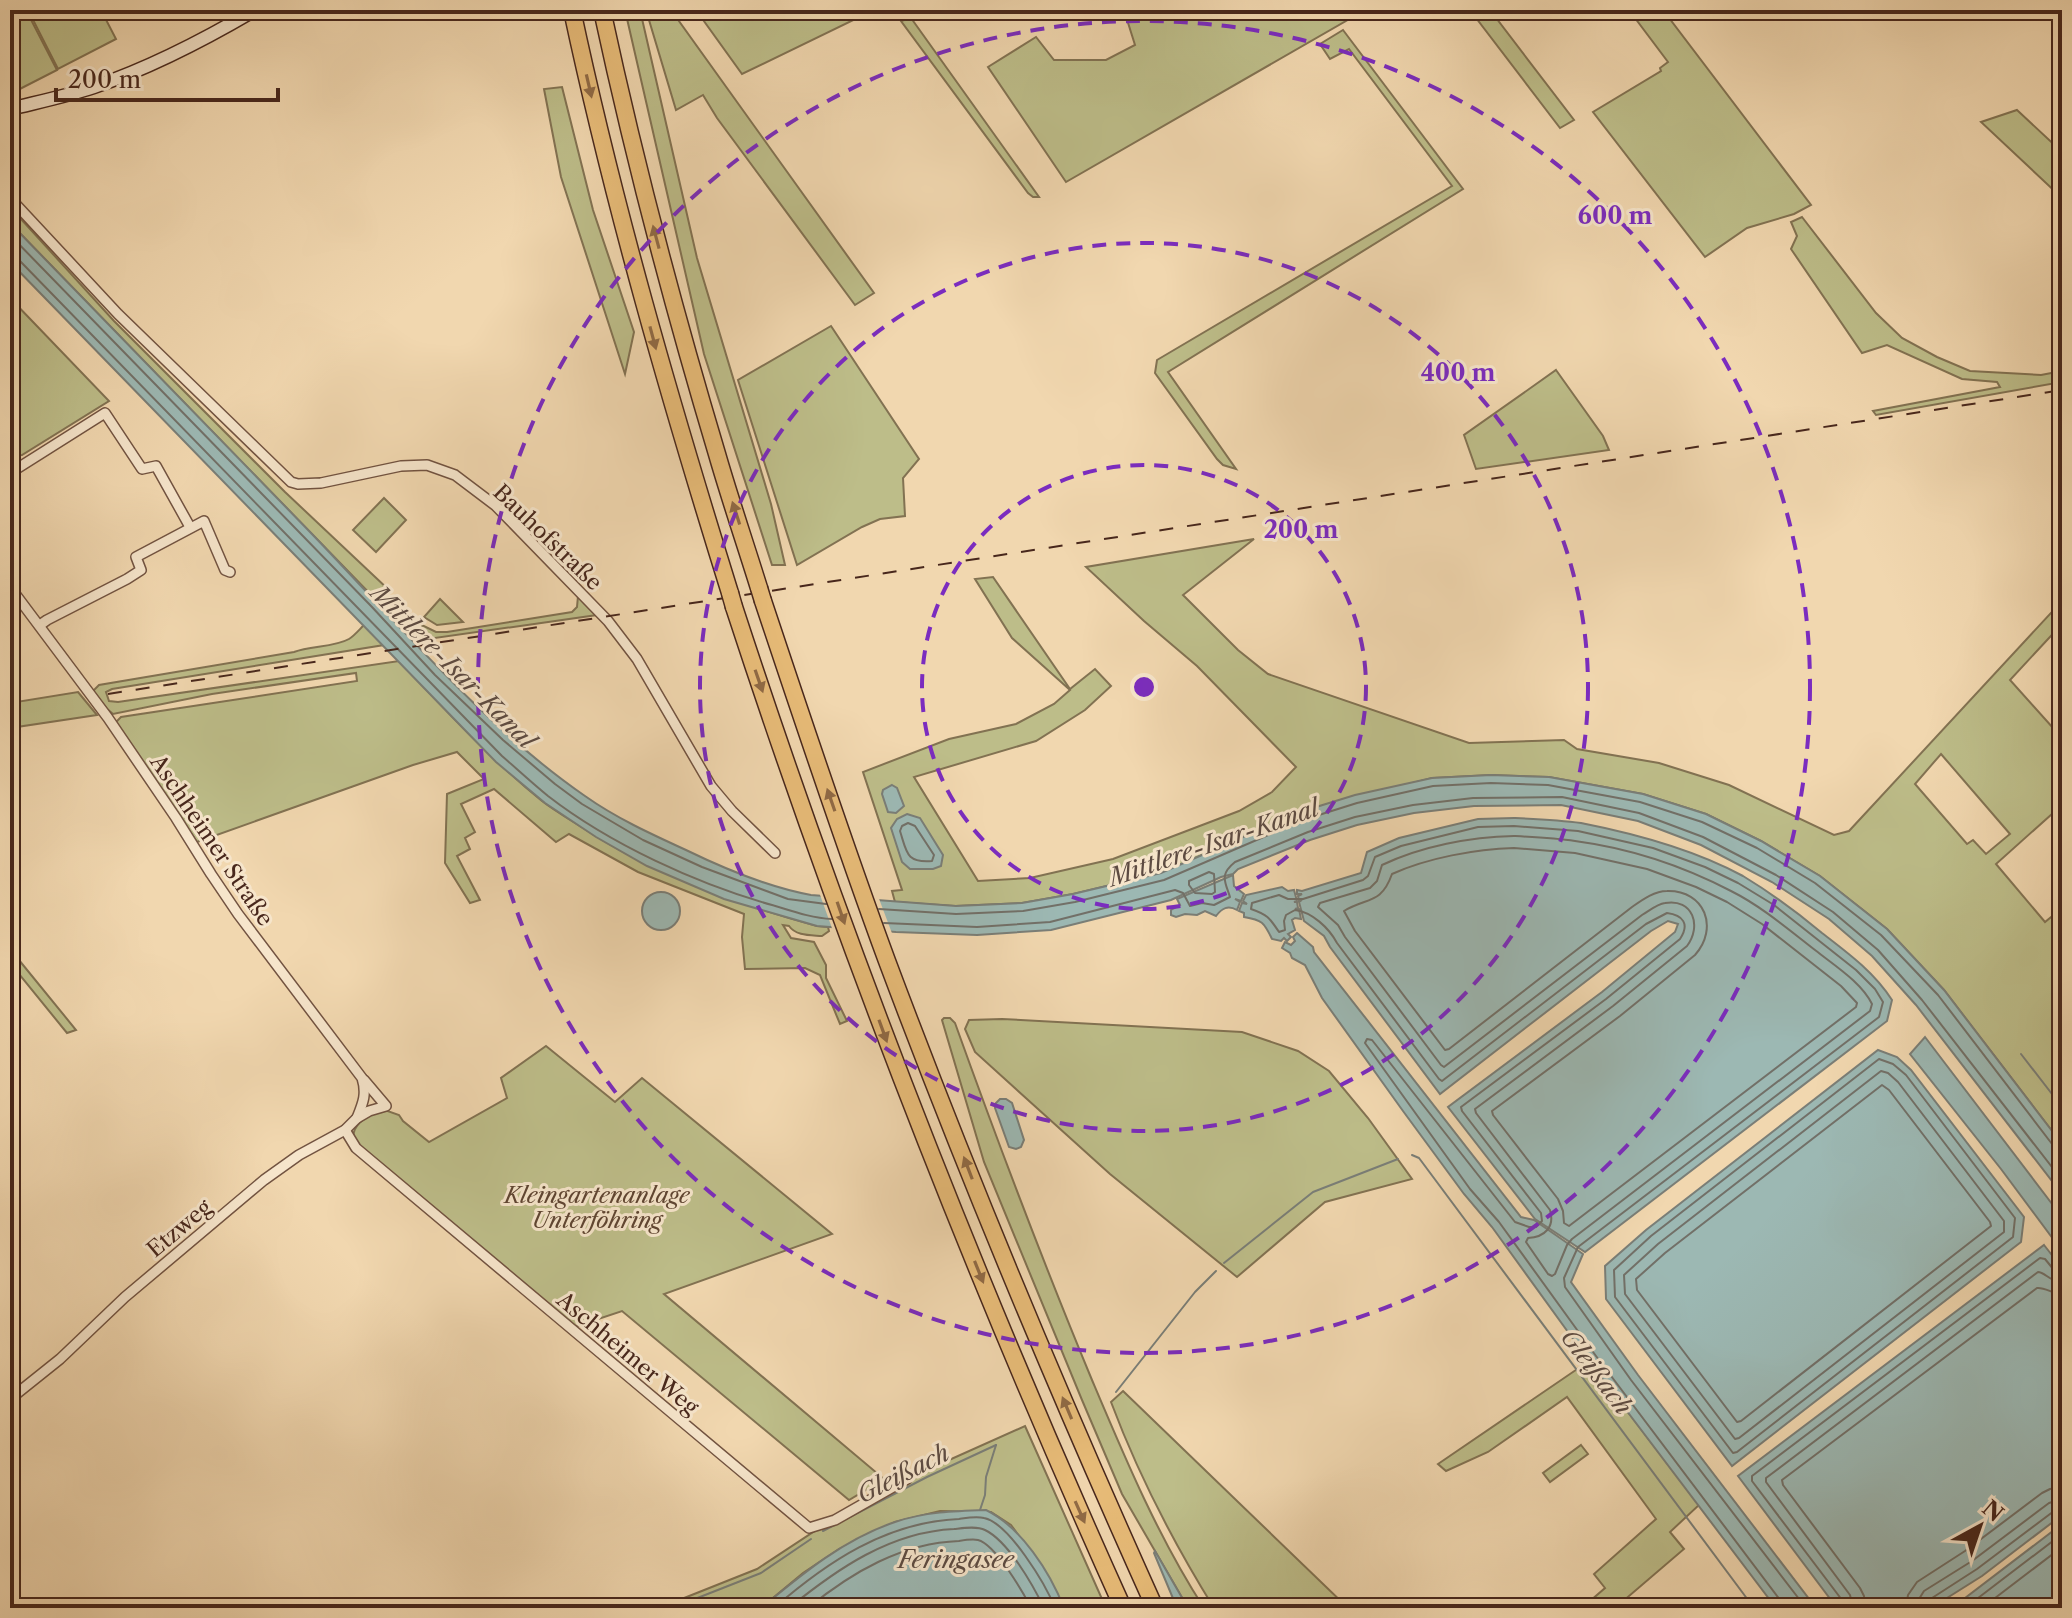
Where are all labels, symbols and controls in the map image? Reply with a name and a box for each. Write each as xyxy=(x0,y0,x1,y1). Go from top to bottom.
scale bar xyxy=(56,52,278,102)
text: 200 m xyxy=(68,65,141,94)
one-way arrow xyxy=(583,74,596,99)
text: 600 m xyxy=(1578,201,1652,230)
one-way arrow xyxy=(649,224,661,249)
one-way arrow xyxy=(647,327,660,351)
text: 400 m xyxy=(1421,358,1495,387)
street label: Bauhofstraße xyxy=(487,479,608,596)
one-way arrow xyxy=(729,501,742,525)
text: 200 m xyxy=(1264,515,1338,544)
water label: Mittlere-Isar-Kanal xyxy=(363,576,543,756)
one-way arrow xyxy=(754,669,766,693)
centre of rings xyxy=(1130,673,1158,701)
street label: Aschheimer Straße xyxy=(144,749,279,931)
one-way arrow xyxy=(824,788,837,812)
water label: Mittlere-Isar-Kanal xyxy=(1102,792,1325,893)
one-way arrow xyxy=(835,902,847,926)
one-way arrow xyxy=(877,1019,890,1043)
one-way arrow xyxy=(961,1156,974,1180)
park label: Kleingartenanlage Unterföhring xyxy=(502,1182,691,1234)
street label: Etzweg xyxy=(142,1193,217,1263)
one-way arrow xyxy=(973,1260,986,1284)
street label: Aschheimer Weg xyxy=(551,1286,704,1421)
water label: Gleißach xyxy=(1555,1323,1638,1420)
one-way arrow xyxy=(1061,1397,1074,1420)
water label: Gleißach xyxy=(852,1438,954,1509)
north arrow xyxy=(1940,1486,2020,1566)
text: N xyxy=(1977,1495,2009,1528)
one-way arrow xyxy=(1073,1500,1087,1524)
water label: Feringasee xyxy=(896,1545,1016,1574)

